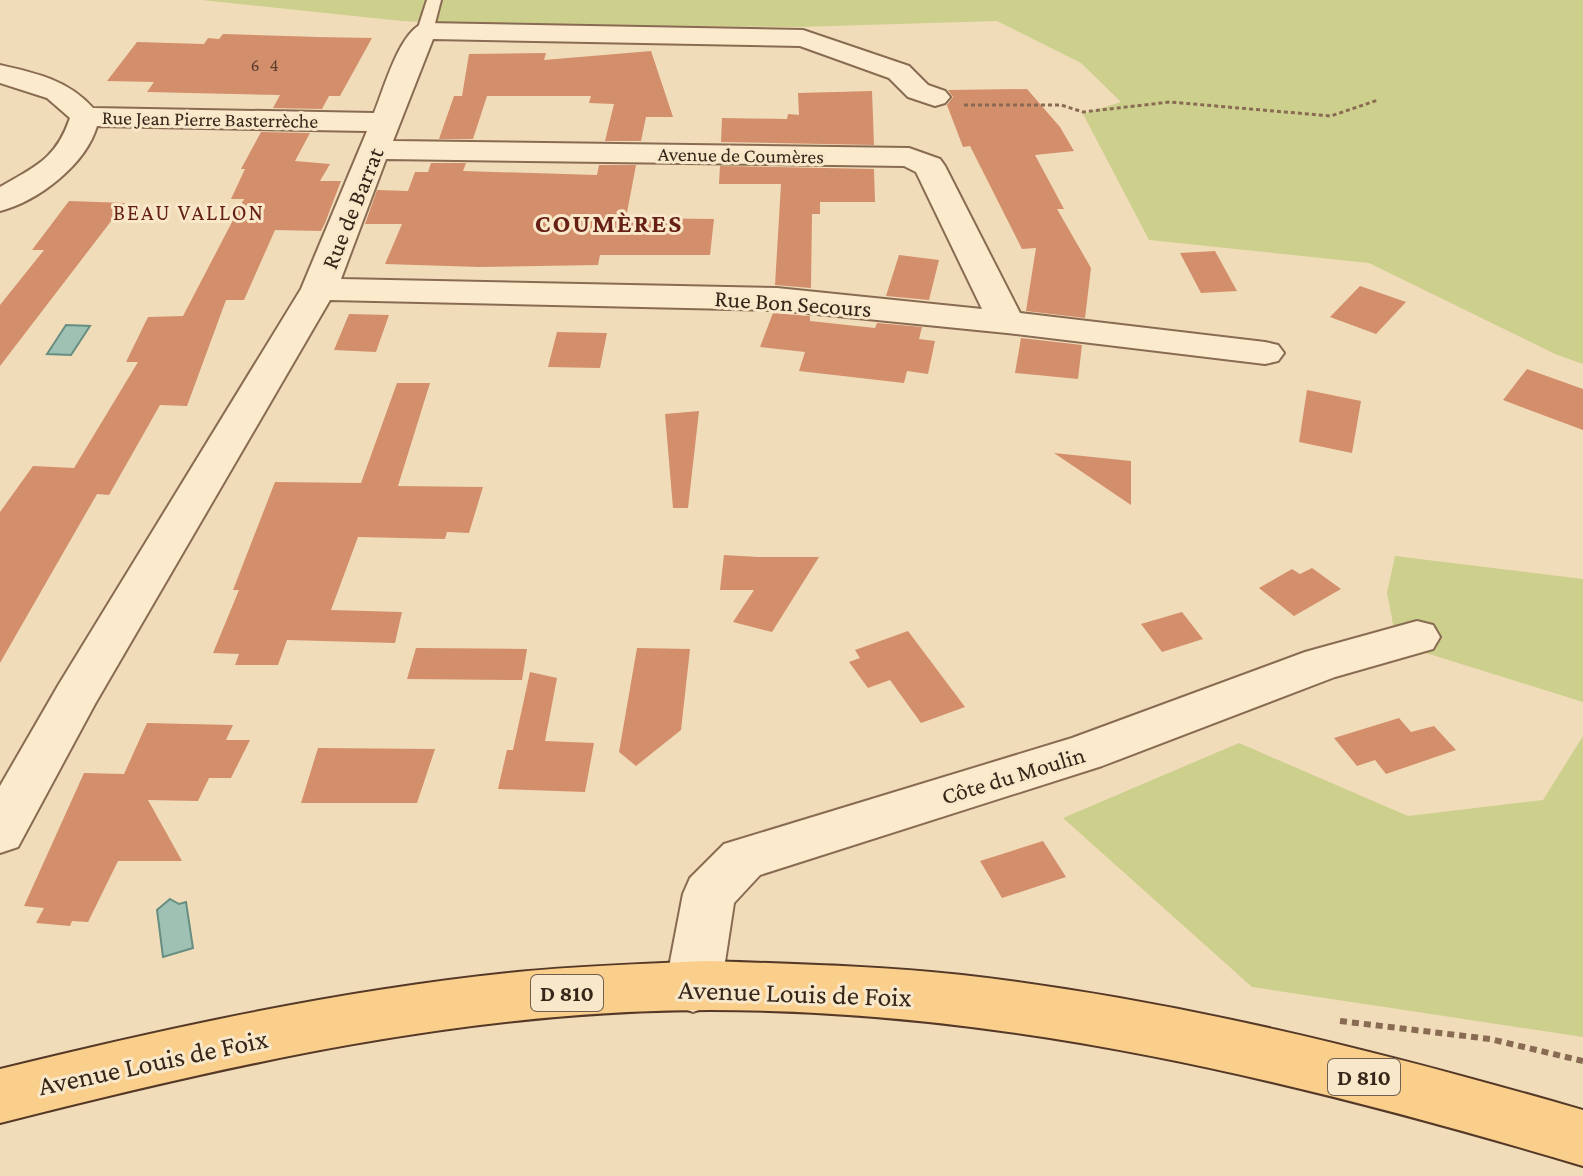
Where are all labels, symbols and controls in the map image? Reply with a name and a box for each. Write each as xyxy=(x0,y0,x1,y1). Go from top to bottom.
house number: 6 xyxy=(250,55,260,75)
house number: 4 xyxy=(269,55,279,75)
street label: Rue Jean Pierre Basterrèche xyxy=(102,106,319,133)
street label: Rue de Barrat xyxy=(315,142,389,273)
street label: Avenue de Coumères xyxy=(658,143,824,167)
district label: BEAU VALLON xyxy=(113,200,265,225)
district label: COUMÈRES xyxy=(535,209,683,238)
street label: Rue Bon Secours xyxy=(714,284,872,322)
street label: Côte du Moulin xyxy=(938,740,1088,810)
street label: Avenue Louis de Foix xyxy=(678,973,912,1013)
road number: D 810 xyxy=(531,975,603,1011)
street label: Avenue Louis de Foix xyxy=(35,1023,271,1101)
road number: D 810 xyxy=(1328,1059,1400,1095)

